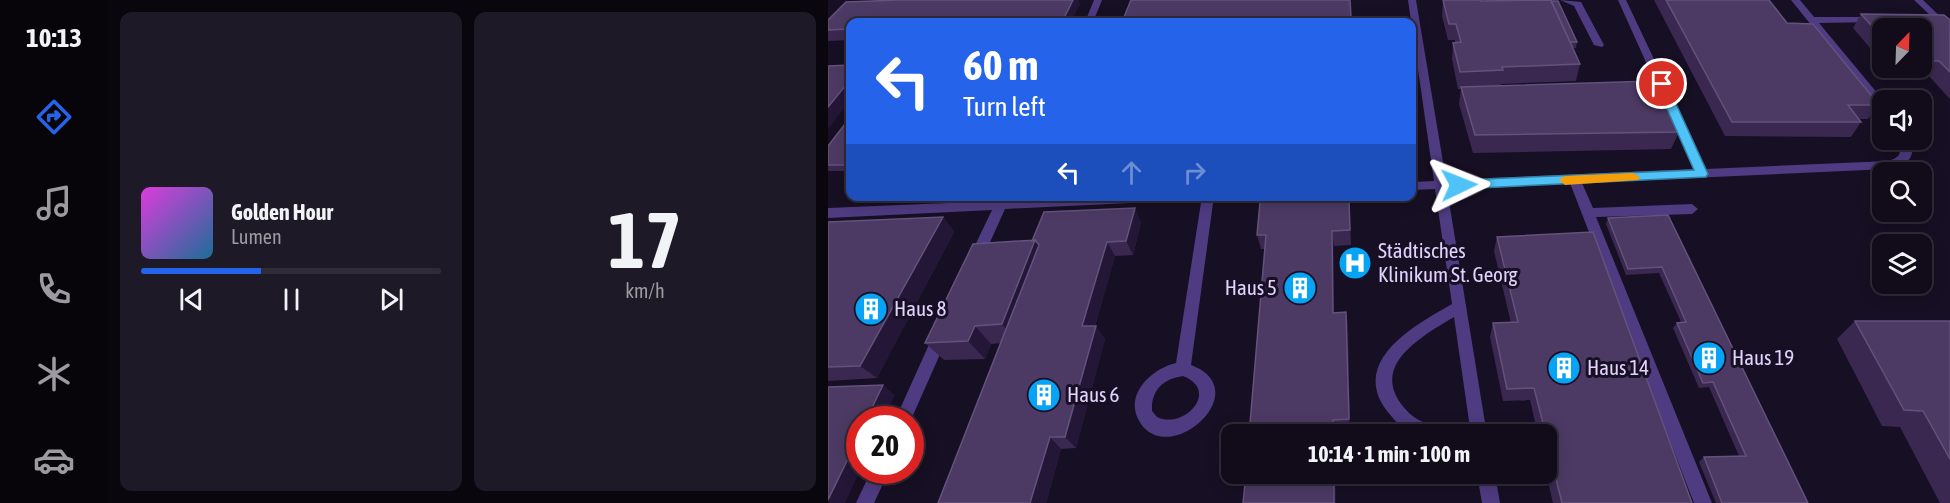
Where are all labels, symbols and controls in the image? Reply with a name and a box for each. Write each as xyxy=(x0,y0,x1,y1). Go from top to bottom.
north arrow xyxy=(1872,18,1932,78)
map controls xyxy=(1872,18,1932,294)
text: 10:13 xyxy=(26,22,82,53)
text: 60 m xyxy=(963,41,1038,89)
icon: left xyxy=(864,42,942,120)
pin xyxy=(1636,58,1687,109)
icon: arrive xyxy=(1645,67,1678,100)
button: sound xyxy=(1872,90,1932,150)
text: Turn left xyxy=(963,91,1046,122)
icon: directions xyxy=(33,96,75,138)
position arrow xyxy=(1427,153,1491,217)
icon: left xyxy=(1052,156,1085,189)
icon: ahead xyxy=(1115,156,1148,189)
icon: right xyxy=(1178,156,1211,189)
button: search xyxy=(1872,162,1932,222)
icon: music xyxy=(33,182,75,224)
text: 17 xyxy=(608,195,682,285)
text: Golden Hour xyxy=(231,199,333,225)
text: Lumen xyxy=(231,225,282,248)
button: layers xyxy=(1872,234,1932,294)
place label: Städtisches Klinikum St. Georg xyxy=(1378,238,1518,286)
hospital icon: Städtisches Klinikum St. Georg xyxy=(1337,245,1373,281)
icon: phone xyxy=(33,268,75,310)
building icon: Haus 5 xyxy=(1282,270,1318,306)
place label: Haus 5 xyxy=(1225,275,1277,299)
text: km/h xyxy=(625,279,665,302)
icon: previous xyxy=(175,283,208,316)
icon: pause xyxy=(275,283,308,316)
icon: next xyxy=(375,283,408,316)
building icon: Haus 8 xyxy=(853,291,889,327)
place label: Haus 8 xyxy=(894,296,946,320)
building icon: Haus 19 xyxy=(1691,340,1727,376)
place label: Haus 19 xyxy=(1732,345,1794,369)
building icon: Haus 14 xyxy=(1546,350,1582,386)
icon: climate xyxy=(33,353,75,395)
place label: Haus 14 xyxy=(1587,355,1649,379)
building icon: Haus 6 xyxy=(1026,377,1062,413)
place label: Haus 6 xyxy=(1067,382,1119,406)
speed limit sign: 20 xyxy=(846,406,924,484)
icon: car xyxy=(33,439,75,481)
text: 10:14 · 1 min · 100 m xyxy=(1308,441,1470,467)

